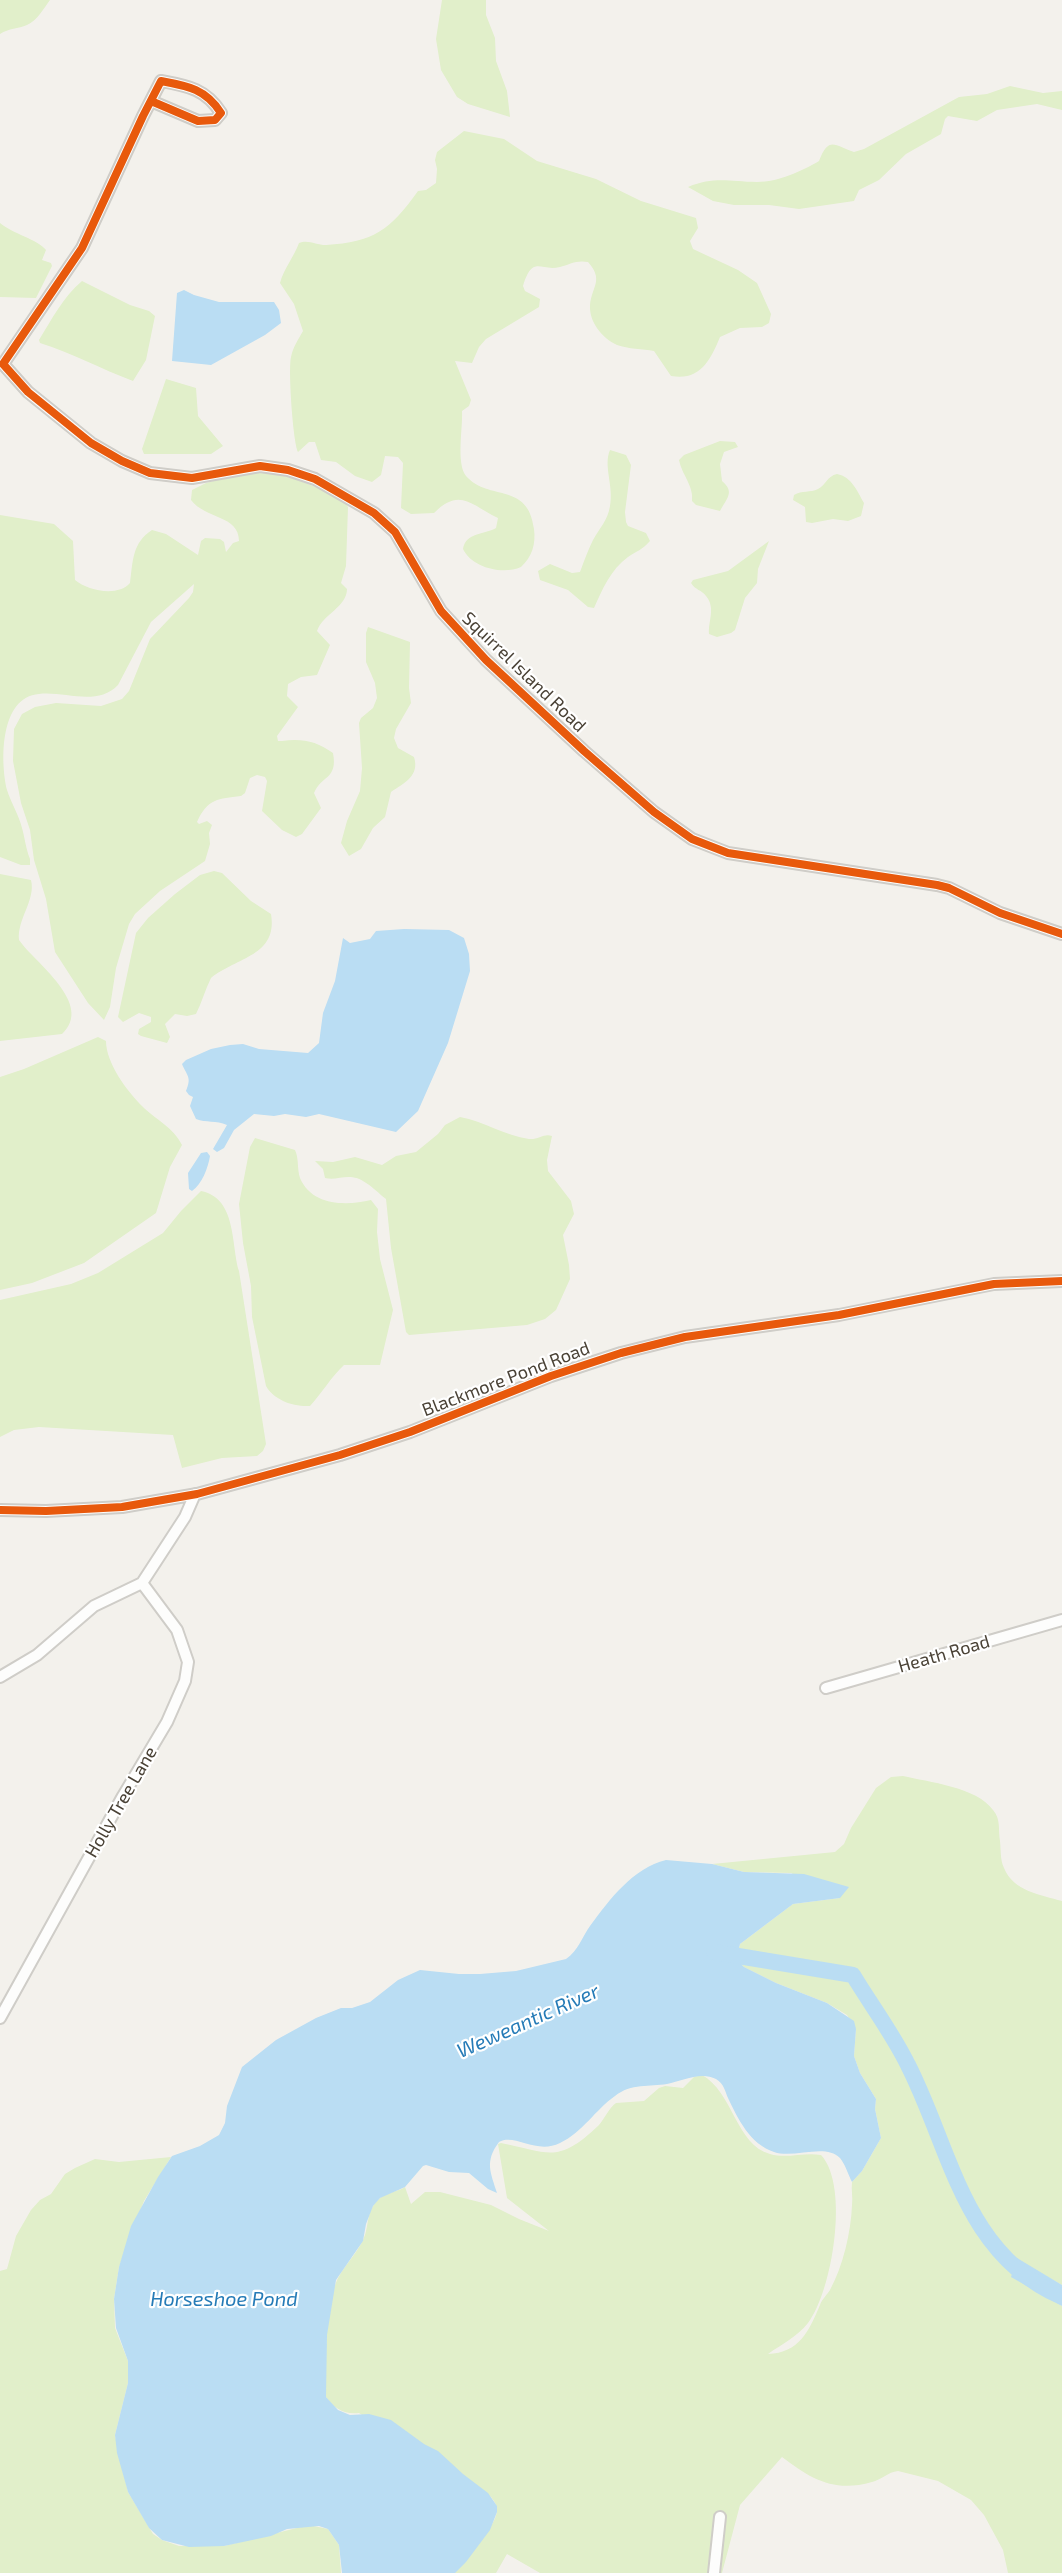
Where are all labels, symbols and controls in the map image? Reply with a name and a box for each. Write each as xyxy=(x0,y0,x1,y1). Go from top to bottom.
street label: Squirrel Island Road xyxy=(458,607,590,737)
street label: Blackmore Pond Road xyxy=(419,1337,593,1421)
street label: Heath Road xyxy=(896,1631,992,1677)
street label: Holly Tree Lane xyxy=(81,1743,161,1861)
water label: Weweantic River xyxy=(453,1979,603,2063)
water label: Horseshoe Pond xyxy=(150,2287,298,2311)

